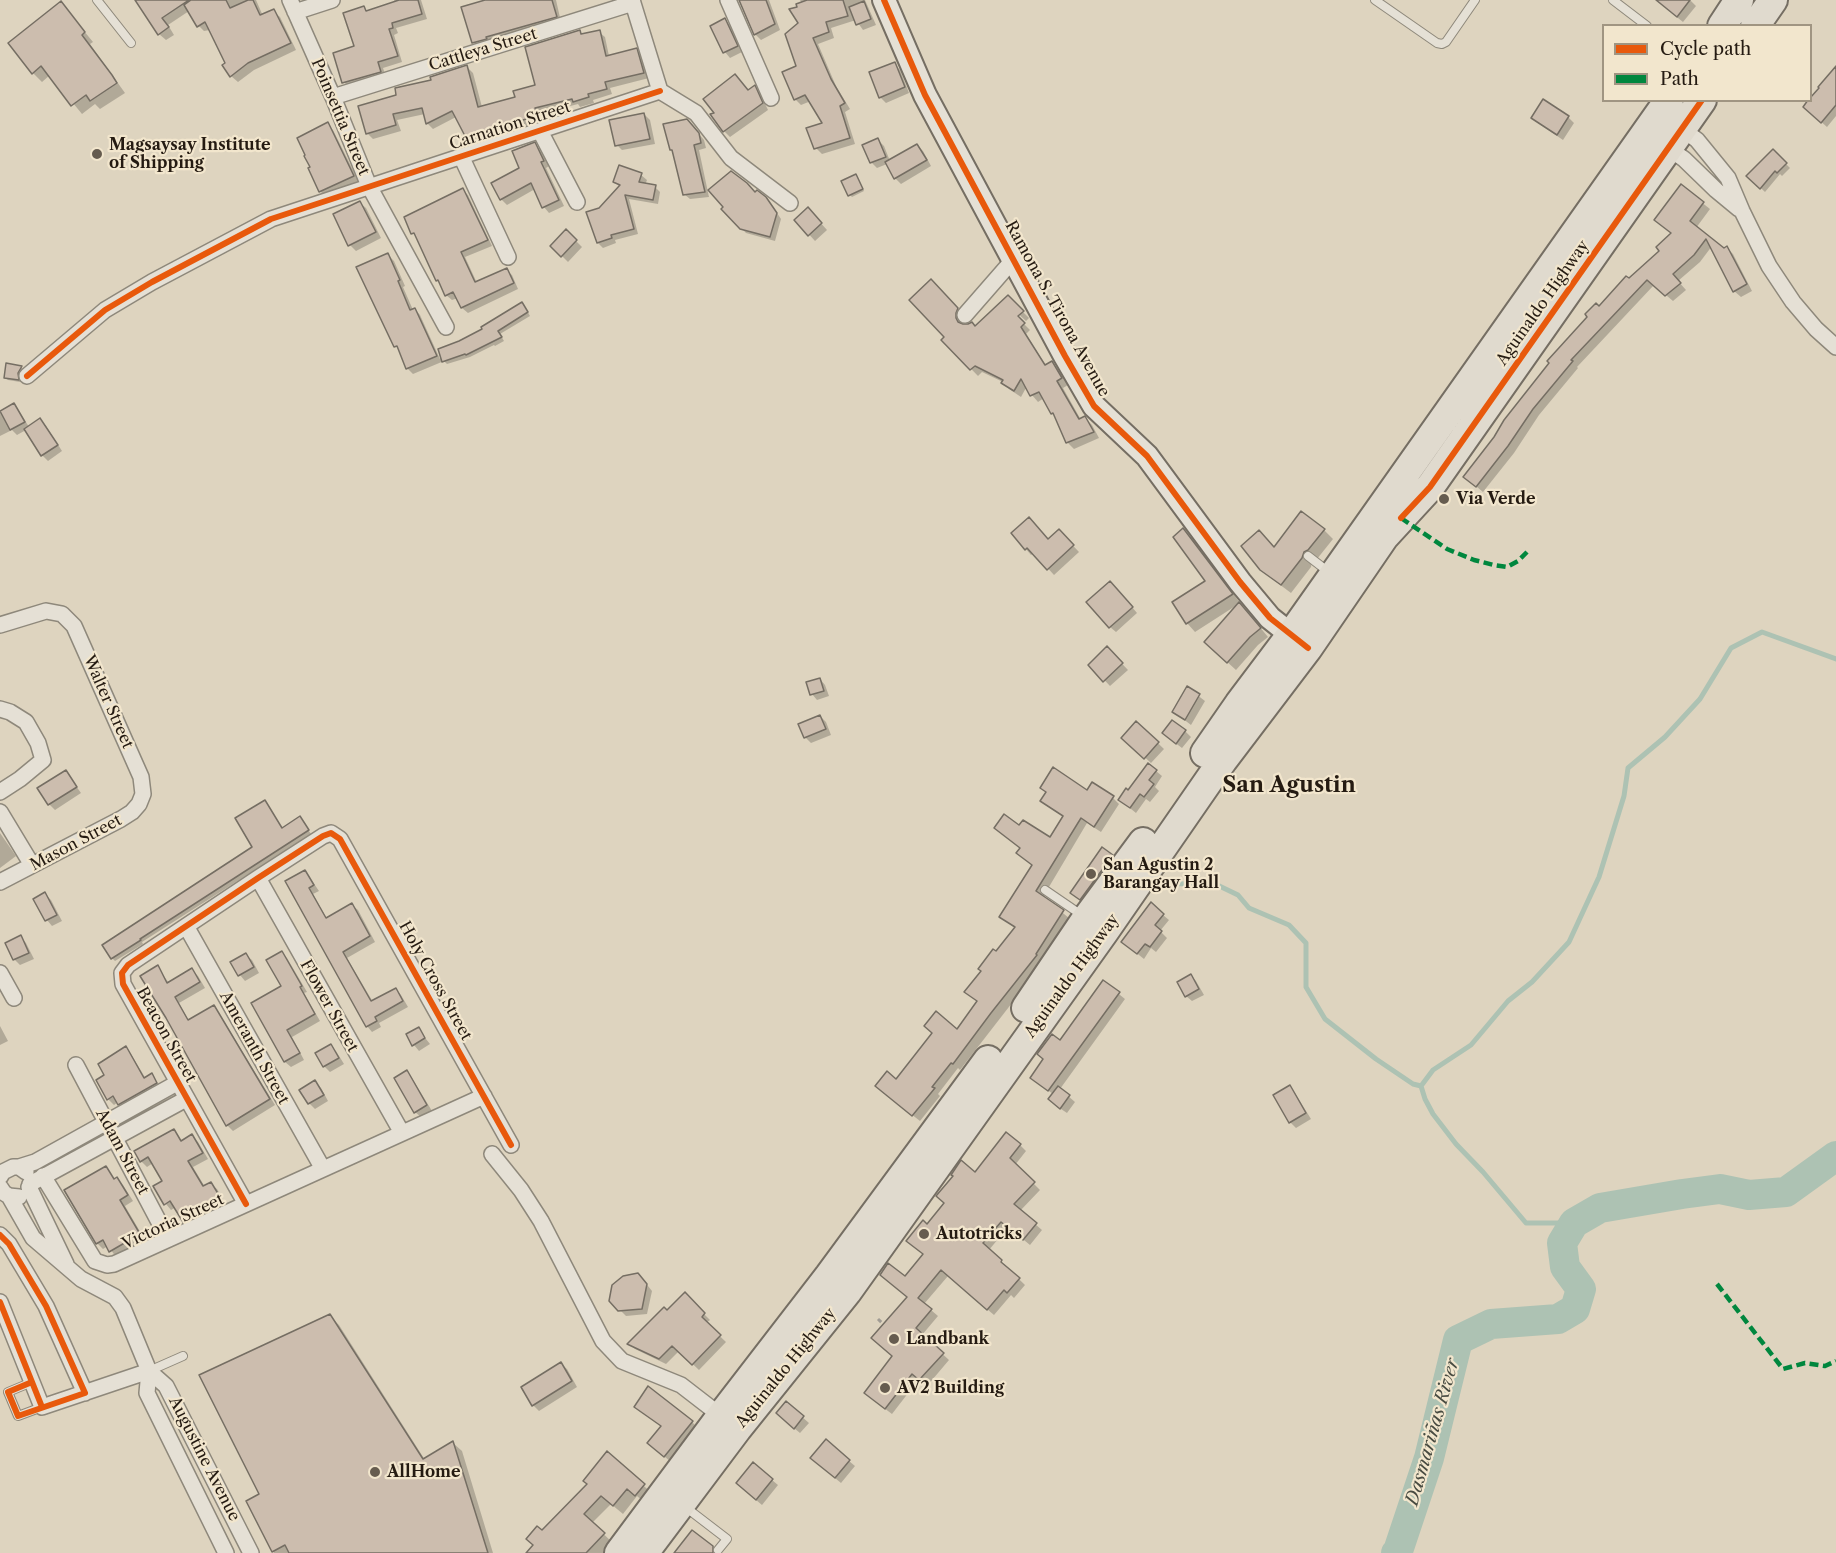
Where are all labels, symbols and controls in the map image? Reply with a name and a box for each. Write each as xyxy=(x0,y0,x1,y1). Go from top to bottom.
street label: Cattleya Street xyxy=(427,24,539,76)
legend xyxy=(1602,24,1812,102)
text: Cycle path xyxy=(1660,38,1751,60)
street label: Poinsettia Street xyxy=(307,56,373,178)
text: Path xyxy=(1660,68,1699,90)
street label: Carnation Street xyxy=(447,97,573,155)
place label: Magsaysay Institute of Shipping xyxy=(109,135,271,173)
marker: Magsaysay Institute of Shipping xyxy=(90,147,104,161)
street label: Ramona S. Tirona Avenue xyxy=(1001,218,1113,400)
street label: Aguinaldo Highway xyxy=(1493,237,1593,369)
place label: Via Verde xyxy=(1456,489,1535,509)
marker: Via Verde xyxy=(1437,492,1451,506)
street label: Walter Street xyxy=(79,652,137,752)
district label: San Agustin xyxy=(1222,773,1356,799)
street label: Mason Street xyxy=(27,811,125,875)
place label: San Agustin 2 Barangay Hall xyxy=(1103,855,1219,893)
marker: San Agustin 2 Barangay Hall xyxy=(1084,867,1098,881)
street label: Aguinaldo Highway xyxy=(1021,910,1123,1042)
street label: Holy Cross Street xyxy=(394,918,476,1044)
street label: Flower Street xyxy=(296,956,362,1056)
street label: Beacon Street xyxy=(132,984,200,1086)
street label: Ameranth Street xyxy=(215,988,293,1108)
street label: Adam Street xyxy=(91,1106,153,1198)
street label: Victoria Street xyxy=(119,1190,227,1254)
place label: Autotricks xyxy=(936,1224,1022,1244)
marker: Autotricks xyxy=(917,1227,931,1241)
street label: Aguinaldo Highway xyxy=(732,1304,840,1432)
place label: Landbank xyxy=(906,1329,989,1349)
marker: Landbank xyxy=(887,1332,901,1346)
water label: Dasmariñas River xyxy=(1402,1356,1464,1508)
place label: AV2 Building xyxy=(897,1378,1004,1398)
marker: AV2 Building xyxy=(878,1381,892,1395)
street label: Augustine Avenue xyxy=(164,1393,244,1525)
place label: AllHome xyxy=(387,1462,461,1482)
marker: AllHome xyxy=(368,1465,382,1479)

